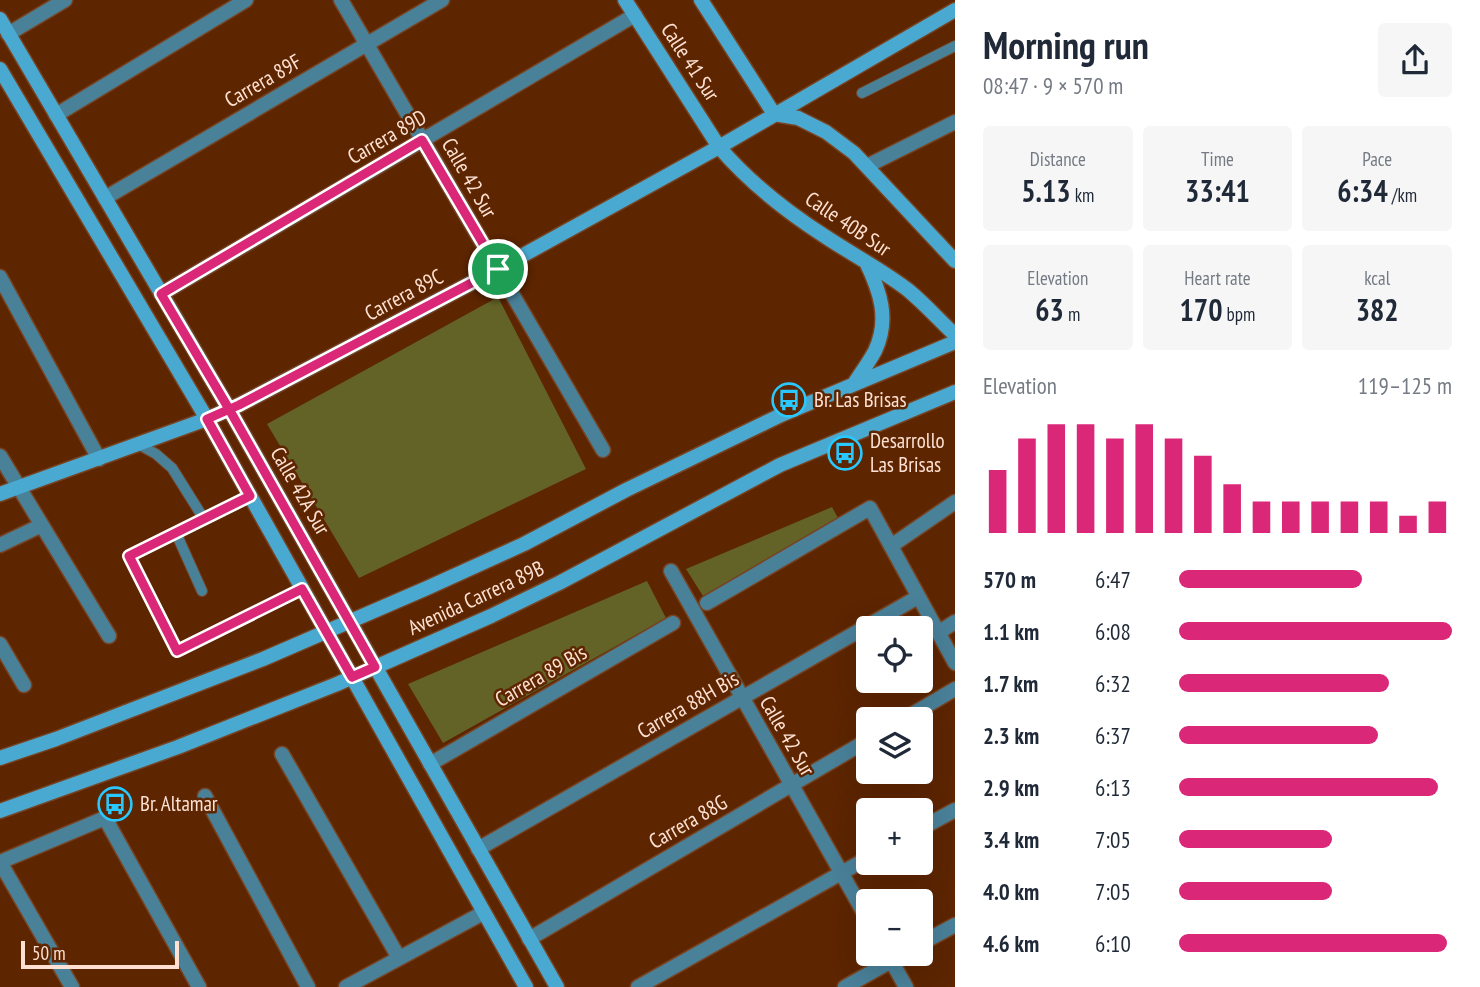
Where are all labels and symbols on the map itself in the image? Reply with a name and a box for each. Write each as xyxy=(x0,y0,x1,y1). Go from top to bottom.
street label: Calle 41 Sur xyxy=(655,18,726,106)
street label: Carrera 89F xyxy=(220,48,306,113)
street label: Carrera 89D xyxy=(343,103,431,170)
street label: Calle 42 Sur xyxy=(436,133,503,223)
street label: Calle 40B Sur xyxy=(800,185,897,262)
pin xyxy=(468,239,528,299)
street label: Carrera 89C xyxy=(360,262,448,326)
bus stop icon: Br. Las Brisas xyxy=(770,381,808,419)
place label: Br. Las Brisas xyxy=(814,386,907,413)
place label: Desarrollo Las Brisas xyxy=(870,427,945,478)
bus stop icon: Desarrollo Las Brisas xyxy=(826,434,864,472)
street label: Calle 42A Sur xyxy=(264,442,337,540)
street label: Avenida Carrera 89B xyxy=(403,554,548,641)
street label: Carrera 89 Bis xyxy=(490,639,591,713)
street label: Carrera 88H Bis xyxy=(632,665,743,744)
street label: Calle 42 Sur xyxy=(754,691,821,781)
bus stop icon: Br. Altamar xyxy=(96,785,134,823)
street label: Carrera 88G xyxy=(644,788,732,855)
place label: Br. Altamar xyxy=(140,790,218,817)
scale bar xyxy=(21,938,178,970)

